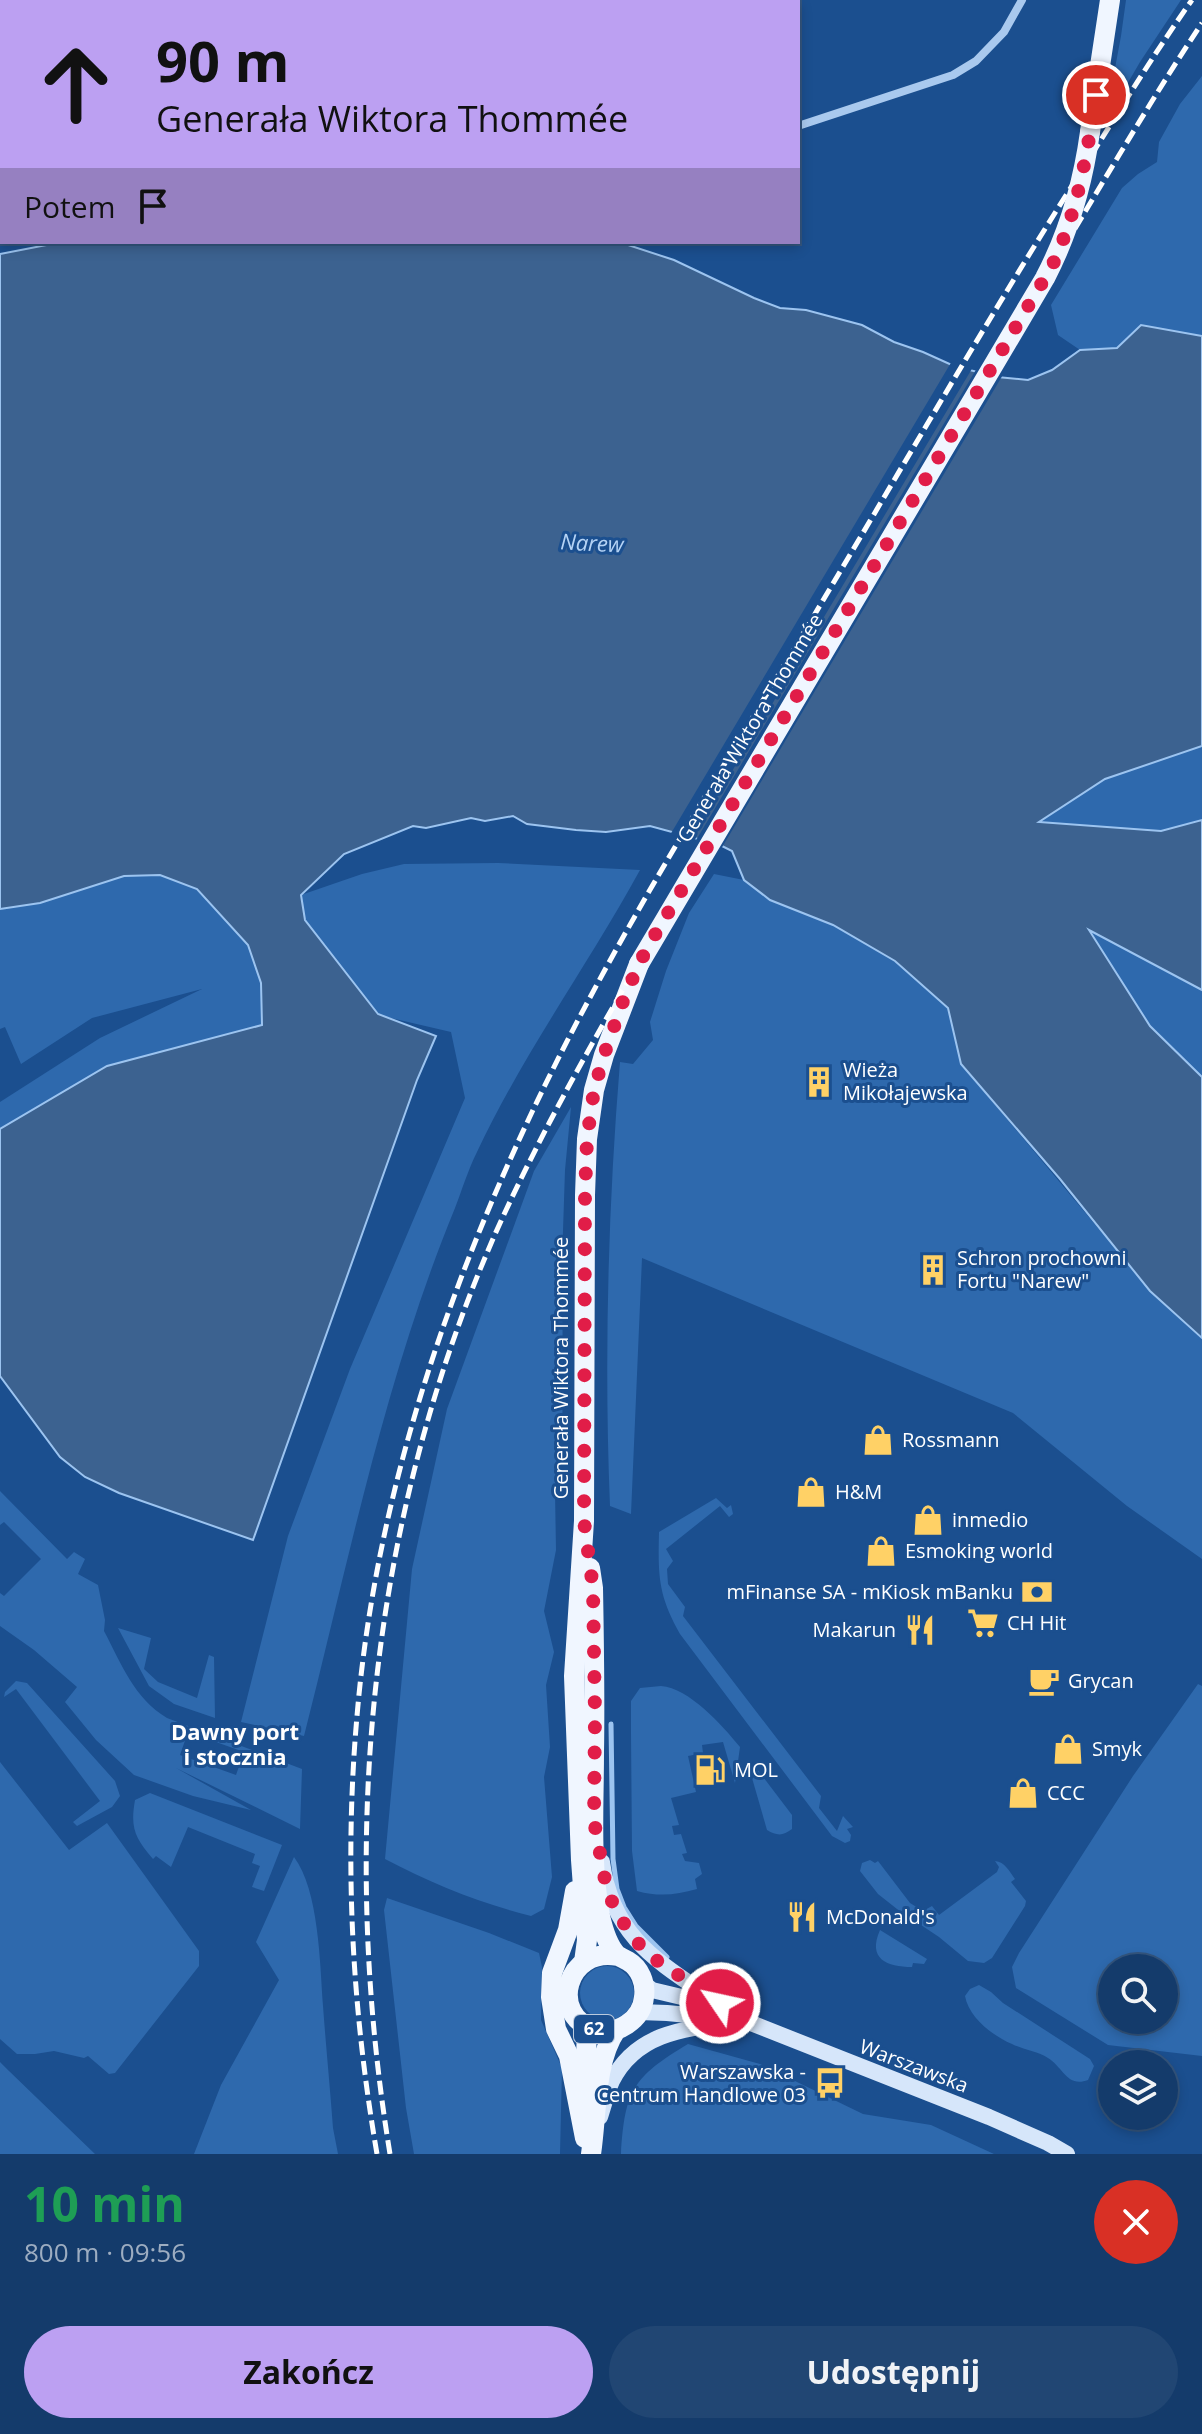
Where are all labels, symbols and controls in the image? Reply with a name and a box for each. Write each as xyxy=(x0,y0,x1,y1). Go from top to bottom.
text: 90 m xyxy=(156,22,290,98)
icon: ahead xyxy=(24,32,128,136)
pin xyxy=(1062,61,1130,129)
icon: arrive xyxy=(1074,73,1118,117)
text: Generała Wiktora Thommée xyxy=(156,94,628,143)
icon: arrive xyxy=(131,184,175,228)
text: Potem xyxy=(24,186,115,227)
water label: Narew xyxy=(560,525,626,559)
street label: Generała Wiktora Thommée xyxy=(670,608,829,847)
place label: Wieża Mikołajewska xyxy=(843,1056,968,1106)
building icon: Wieża Mikołajewska xyxy=(802,1065,836,1099)
street label: Generała Wiktora Thommée xyxy=(547,1237,574,1499)
place label: Schron prochowni Fortu "Narew" xyxy=(957,1244,1127,1294)
building icon: Schron prochowni Fortu "Narew" xyxy=(916,1253,950,1287)
shop icon: Rossmann xyxy=(861,1423,895,1457)
place label: Rossmann xyxy=(902,1426,1000,1453)
shop icon: H&M xyxy=(794,1475,828,1509)
place label: H&M xyxy=(835,1478,882,1505)
shop icon: inmedio xyxy=(911,1503,945,1537)
place label: inmedio xyxy=(952,1506,1028,1533)
shop icon: Esmoking world xyxy=(864,1534,898,1568)
place label: Esmoking world xyxy=(905,1537,1053,1564)
bank icon: mFinanse SA - mKiosk mBanku xyxy=(1020,1575,1054,1609)
place label: mFinanse SA - mKiosk mBanku xyxy=(726,1578,1013,1605)
supermarket icon: CH Hit xyxy=(966,1606,1000,1640)
place label: CH Hit xyxy=(1007,1609,1066,1636)
restaurant icon: Makarun xyxy=(903,1613,937,1647)
place label: Makarun xyxy=(813,1616,896,1643)
cafe icon: Grycan xyxy=(1027,1664,1061,1698)
place label: Grycan xyxy=(1068,1667,1134,1694)
district label: Dawny port i stocznia xyxy=(171,1716,299,1771)
shop icon: Smyk xyxy=(1051,1732,1085,1766)
place label: Smyk xyxy=(1092,1735,1143,1762)
fuel station icon: MOL xyxy=(693,1753,727,1787)
place label: MOL xyxy=(734,1756,778,1783)
shop icon: CCC xyxy=(1006,1776,1040,1810)
place label: CCC xyxy=(1047,1779,1085,1806)
restaurant icon: McDonald's xyxy=(785,1900,819,1934)
place label: McDonald's xyxy=(826,1903,935,1930)
map controls xyxy=(1098,1954,1178,2130)
button: search xyxy=(1098,1954,1178,2034)
position arrow xyxy=(678,1961,762,2045)
road number: 62 xyxy=(574,2015,614,2043)
street label: Warszawska xyxy=(856,2032,972,2099)
button: layers xyxy=(1098,2050,1178,2130)
place label: Warszawska - Centrum Handlowe 03 xyxy=(596,2058,806,2108)
bus stop icon: Warszawska - Centrum Handlowe 03 xyxy=(813,2066,847,2100)
text: 10 min xyxy=(24,2171,185,2236)
button: close xyxy=(1094,2180,1178,2264)
text: 800 m · 09:56 xyxy=(24,2234,186,2270)
button: Zakończ xyxy=(24,2326,593,2418)
button: Udostępnij xyxy=(609,2326,1178,2418)

